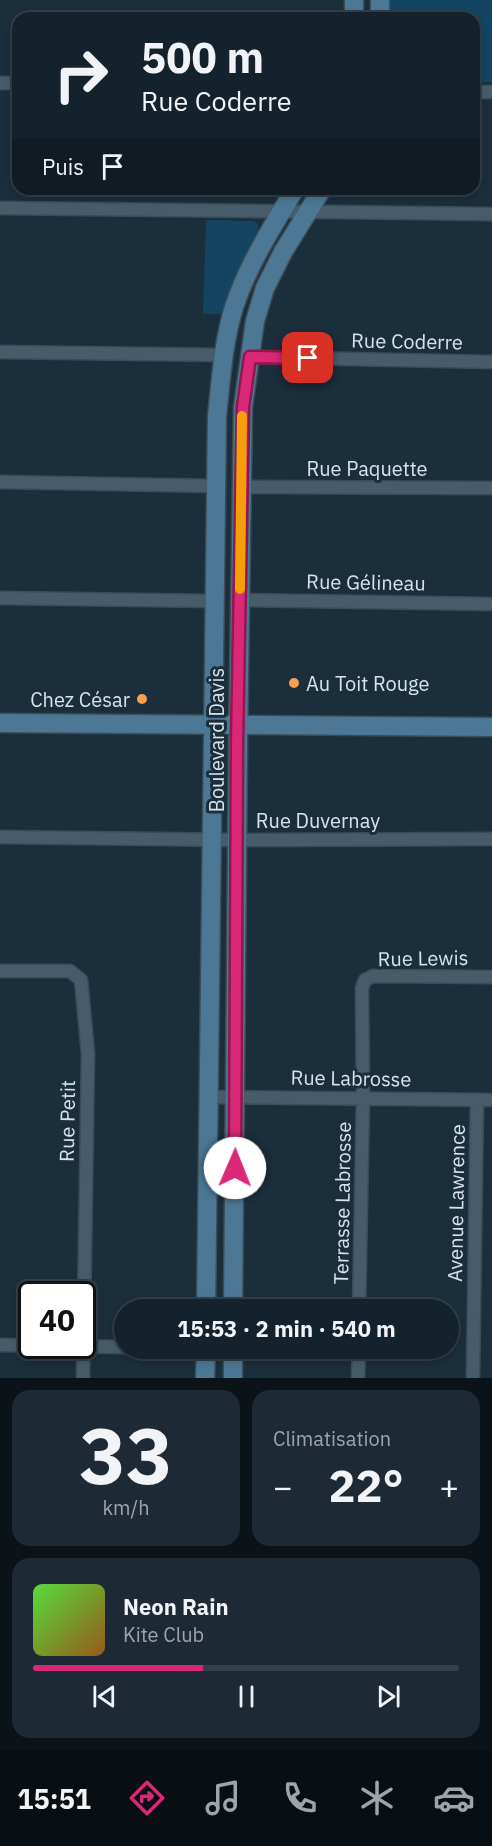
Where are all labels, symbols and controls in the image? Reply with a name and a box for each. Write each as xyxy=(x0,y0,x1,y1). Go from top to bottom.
text: 500 m xyxy=(141,30,264,85)
icon: right xyxy=(42,36,120,114)
text: Rue Coderre xyxy=(141,83,292,118)
icon: arrive xyxy=(96,150,129,183)
text: Puis xyxy=(42,152,84,181)
street label: Rue Coderre xyxy=(351,327,463,355)
pin xyxy=(282,332,333,383)
icon: arrive xyxy=(291,341,324,374)
street label: Rue Paquette xyxy=(306,455,428,482)
street label: Rue Gélineau xyxy=(306,567,426,597)
street label: Boulevard Davis xyxy=(203,668,230,812)
place label: Au Toit Rouge xyxy=(306,670,429,697)
marker: Au Toit Rouge xyxy=(287,676,301,690)
place label: Chez César xyxy=(30,686,130,713)
marker: Chez César xyxy=(135,692,149,706)
street label: Rue Duvernay xyxy=(256,807,380,834)
street label: Rue Lewis xyxy=(377,944,469,972)
street label: Rue Labrosse xyxy=(290,1063,412,1093)
street label: Rue Petit xyxy=(53,1080,81,1162)
street label: Terrasse Labrosse xyxy=(327,1122,357,1284)
street label: Avenue Lawrence xyxy=(441,1124,471,1282)
position arrow xyxy=(203,1136,267,1200)
speed limit sign: 40 xyxy=(18,1281,96,1359)
text: 15:53 · 2 min · 540 m xyxy=(177,1314,396,1343)
text: 33 xyxy=(79,1404,173,1505)
text: Climatisation xyxy=(273,1425,391,1452)
text: 22° xyxy=(328,1456,404,1514)
text: − xyxy=(273,1465,293,1508)
text: + xyxy=(439,1465,459,1508)
text: km/h xyxy=(102,1494,150,1521)
text: Neon Rain xyxy=(123,1592,229,1621)
text: Kite Club xyxy=(123,1621,204,1648)
icon: previous xyxy=(88,1680,121,1713)
icon: pause xyxy=(230,1680,263,1713)
icon: next xyxy=(372,1680,405,1713)
icon: directions xyxy=(126,1777,168,1819)
icon: music xyxy=(202,1777,244,1819)
icon: phone xyxy=(279,1777,321,1819)
icon: climate xyxy=(356,1777,398,1819)
icon: car xyxy=(433,1777,475,1819)
text: 15:51 xyxy=(17,1781,91,1816)

